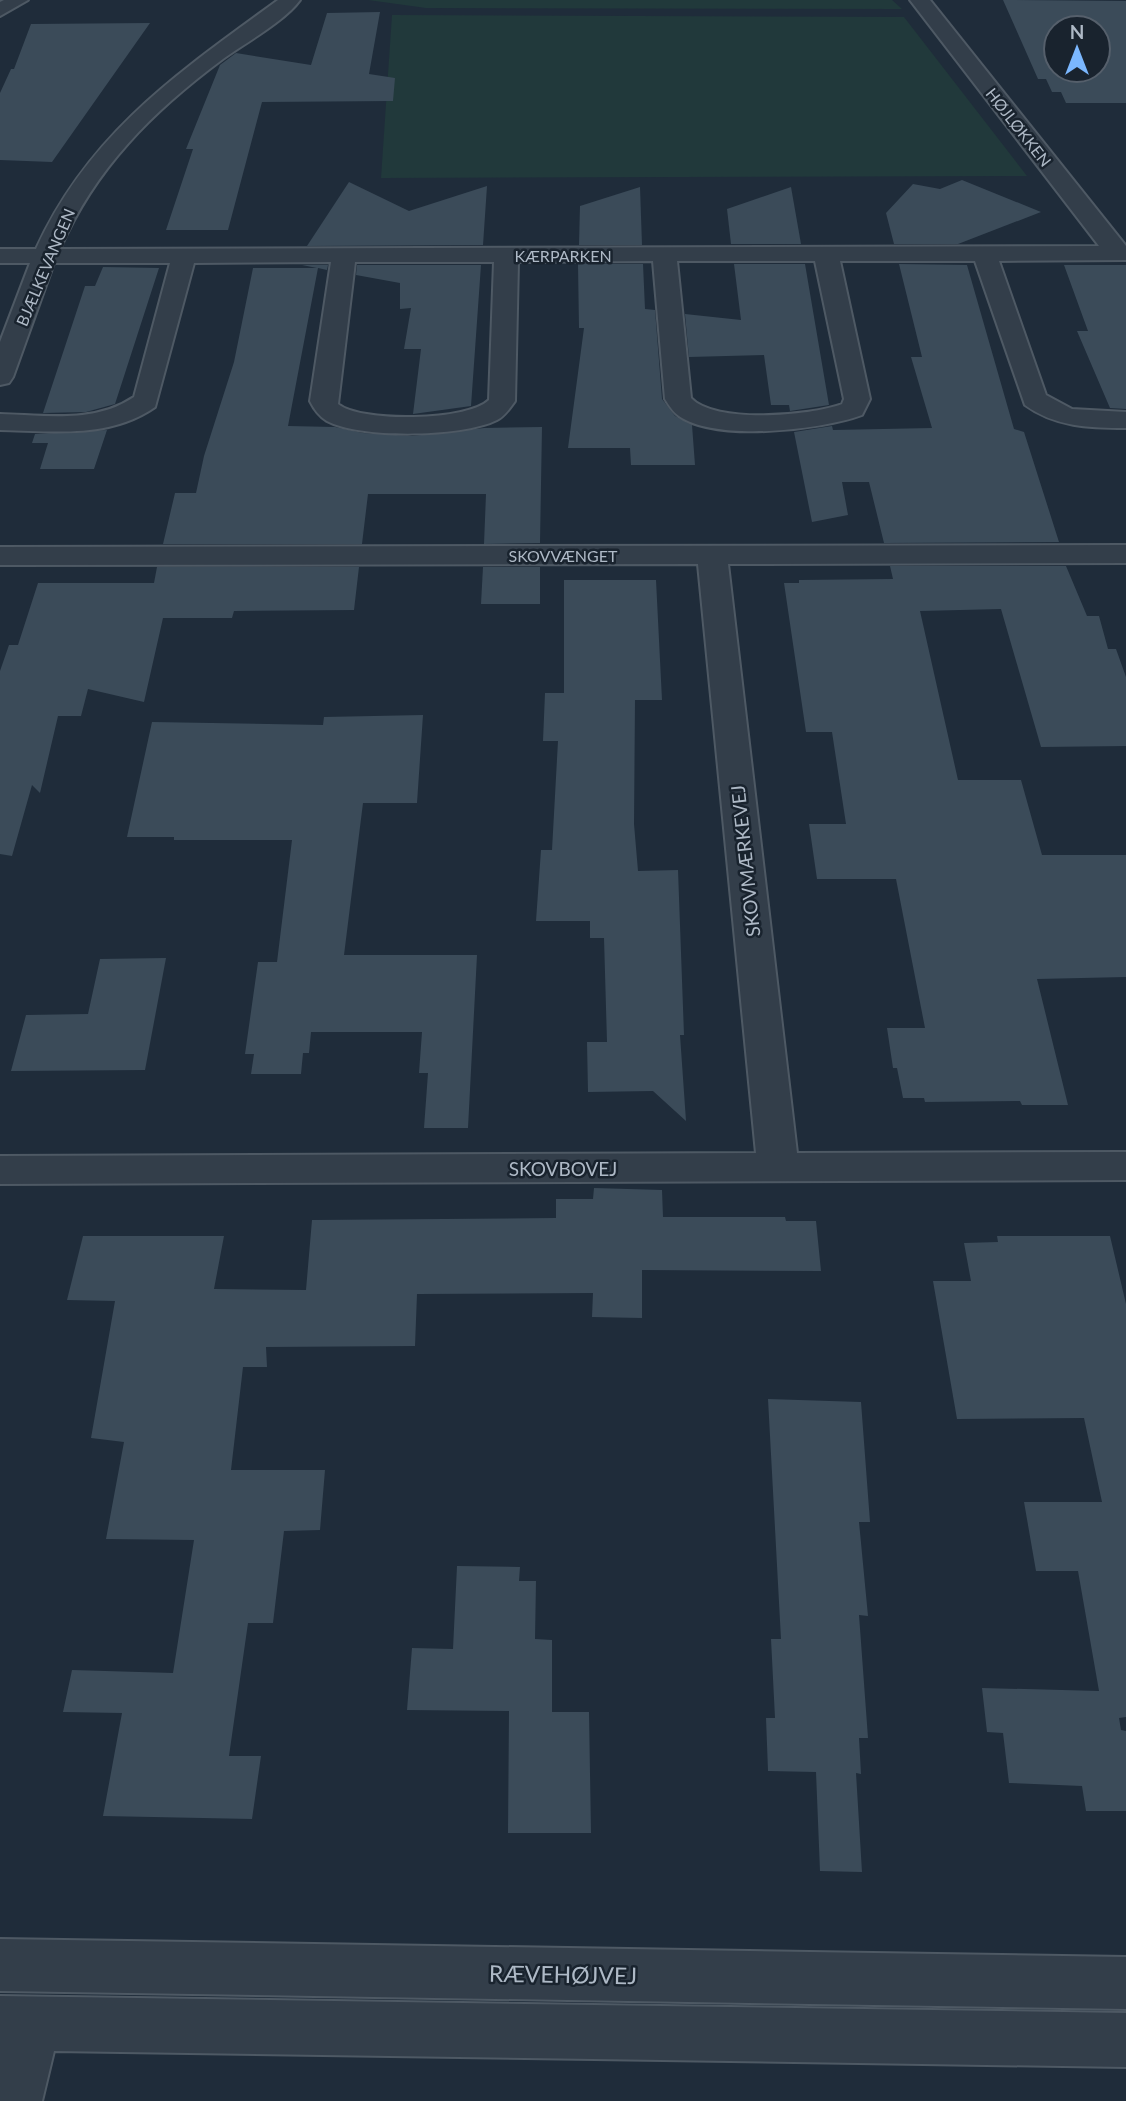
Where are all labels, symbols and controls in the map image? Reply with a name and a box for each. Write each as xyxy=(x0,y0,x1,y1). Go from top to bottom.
north arrow xyxy=(1042,14,1112,84)
text: N xyxy=(1070,20,1084,43)
street label: HØJLØKKEN xyxy=(982,84,1056,170)
street label: BJÆLKEVANGEN xyxy=(12,205,78,329)
street label: KÆRPARKEN xyxy=(514,246,612,265)
street label: SKOVVÆNGET xyxy=(509,546,618,565)
street label: SKOVMÆRKEVEJ xyxy=(726,784,764,938)
street label: SKOVBOVEJ xyxy=(509,1157,617,1180)
street label: RÆVEHØJVEJ xyxy=(489,1959,637,1989)

